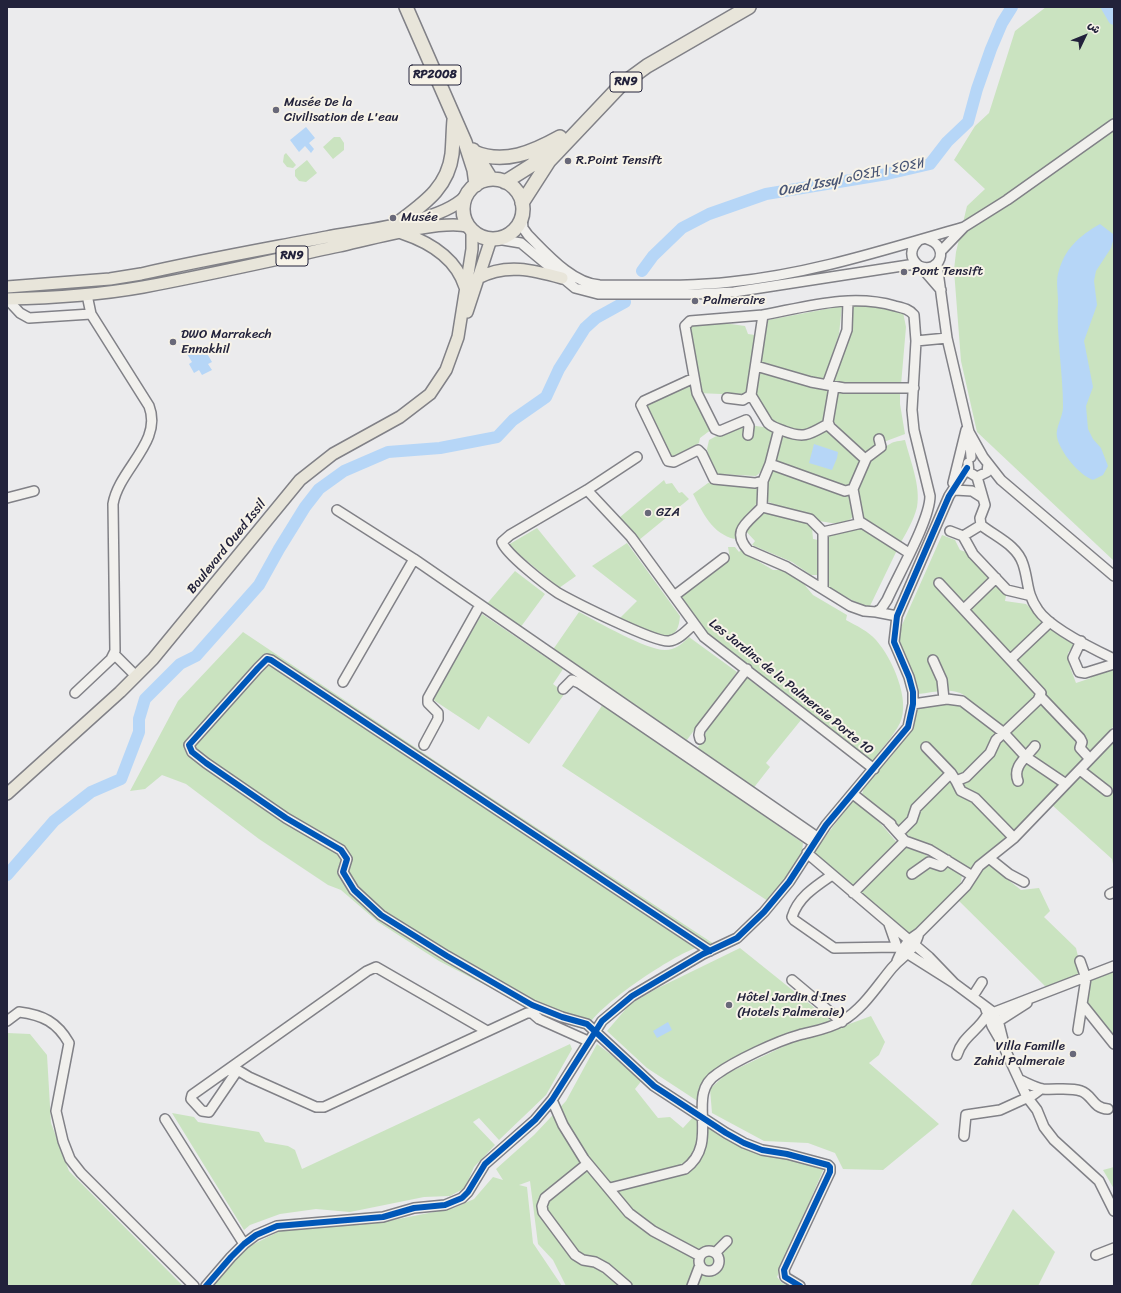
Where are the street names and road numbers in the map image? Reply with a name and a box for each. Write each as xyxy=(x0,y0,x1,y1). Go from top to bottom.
road number: RP2008 xyxy=(409,65,461,85)
road number: RN9 xyxy=(610,72,642,92)
road number: RN9 xyxy=(276,246,308,266)
street label: Boulevard Oued Issil xyxy=(184,497,270,597)
street label: Les Jardins de la Palmeraie Porte 10 xyxy=(706,616,876,758)

